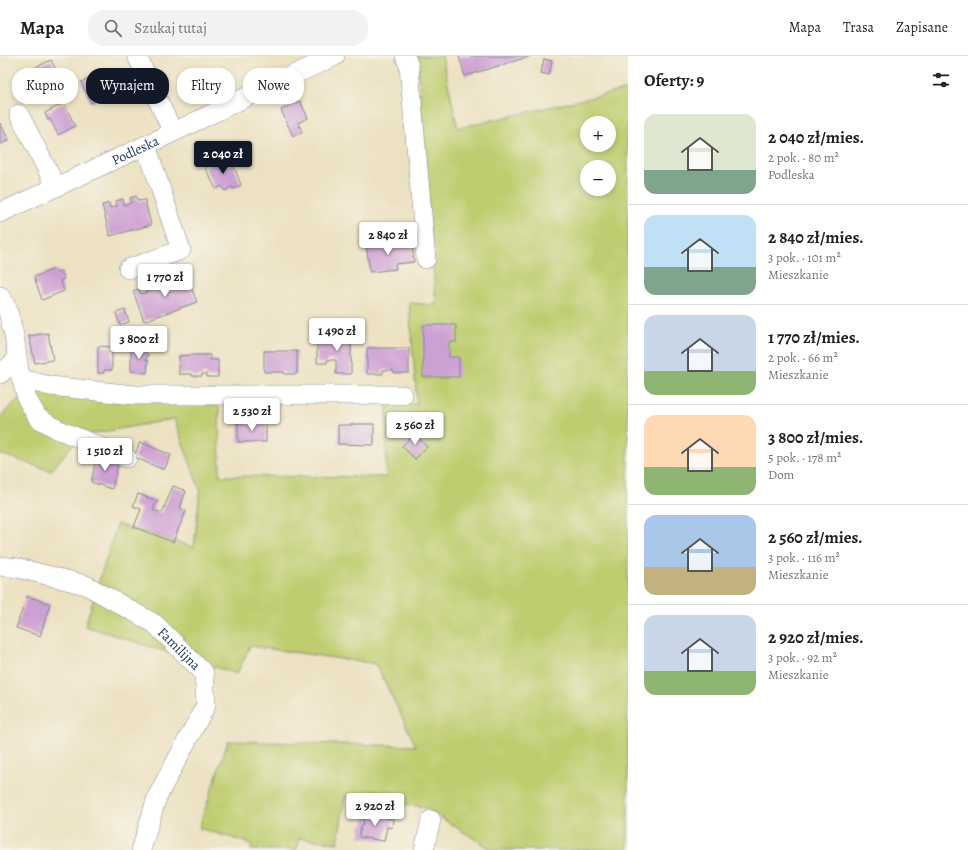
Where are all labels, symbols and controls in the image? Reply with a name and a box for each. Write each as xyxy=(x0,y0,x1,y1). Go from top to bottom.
search box xyxy=(88,10,368,46)
text: Mapa xyxy=(20,15,64,41)
icon: search xyxy=(102,17,124,39)
text: Szukaj tutaj xyxy=(134,18,207,38)
text: Mapa xyxy=(789,18,821,37)
text: Trasa xyxy=(843,18,874,37)
text: Zapisane xyxy=(896,18,948,37)
chip: Kupno xyxy=(12,68,78,104)
chip: Wynajem xyxy=(86,68,169,104)
chip: Filtry xyxy=(177,68,235,104)
chip: Nowe xyxy=(243,68,304,104)
text: Oferty: 9 xyxy=(644,69,704,92)
icon: filters xyxy=(930,69,952,91)
map controls xyxy=(580,116,616,196)
button: + xyxy=(580,116,616,152)
text: 2 040 zł/mies. xyxy=(768,126,864,149)
icon: home xyxy=(676,130,724,178)
street label: Podleska xyxy=(108,131,162,169)
pin: 2 040 zł xyxy=(182,141,264,175)
text: 2 040 zł xyxy=(203,145,243,162)
text: 2 pok. · 80 m² xyxy=(768,149,839,166)
button: − xyxy=(580,160,616,196)
text: Podleska xyxy=(768,166,815,183)
pin: 2 840 zł xyxy=(347,222,429,256)
text: 2 840 zł xyxy=(368,226,408,243)
text: 2 840 zł/mies. xyxy=(768,226,864,249)
icon: home xyxy=(676,231,724,279)
text: 3 pok. · 101 m² xyxy=(768,249,841,266)
pin: 1 770 zł xyxy=(124,264,206,298)
text: Mieszkanie xyxy=(768,266,828,283)
text: 1 770 zł xyxy=(147,268,183,285)
pin: 1 490 zł xyxy=(296,318,378,352)
text: 1 490 zł xyxy=(318,322,356,339)
pin: 3 800 zł xyxy=(98,326,180,360)
text: 1 770 zł/mies. xyxy=(768,326,860,349)
text: 3 800 zł xyxy=(119,330,159,347)
icon: home xyxy=(676,331,724,379)
text: 2 pok. · 66 m² xyxy=(768,349,838,366)
text: Mieszkanie xyxy=(768,366,828,383)
pin: 2 530 zł xyxy=(211,398,293,432)
text: 2 530 zł xyxy=(233,402,271,419)
pin: 2 560 zł xyxy=(374,412,456,446)
text: 2 560 zł xyxy=(396,416,434,433)
text: 3 800 zł/mies. xyxy=(768,426,863,449)
icon: home xyxy=(676,431,724,479)
pin: 1 510 zł xyxy=(64,438,146,472)
text: 1 510 zł xyxy=(87,442,123,459)
text: 5 pok. · 178 m² xyxy=(768,449,841,466)
text: Dom xyxy=(768,466,794,483)
text: 2 560 zł/mies. xyxy=(768,526,863,549)
icon: home xyxy=(676,531,724,579)
text: 3 pok. · 116 m² xyxy=(768,549,840,566)
text: Mieszkanie xyxy=(768,566,828,583)
street label: Familijna xyxy=(154,623,205,674)
text: 2 920 zł/mies. xyxy=(768,626,864,649)
icon: home xyxy=(676,631,724,679)
text: 3 pok. · 92 m² xyxy=(768,649,837,666)
text: Mieszkanie xyxy=(768,666,828,683)
pin: 2 920 zł xyxy=(334,793,416,827)
text: 2 920 zł xyxy=(355,797,395,814)

